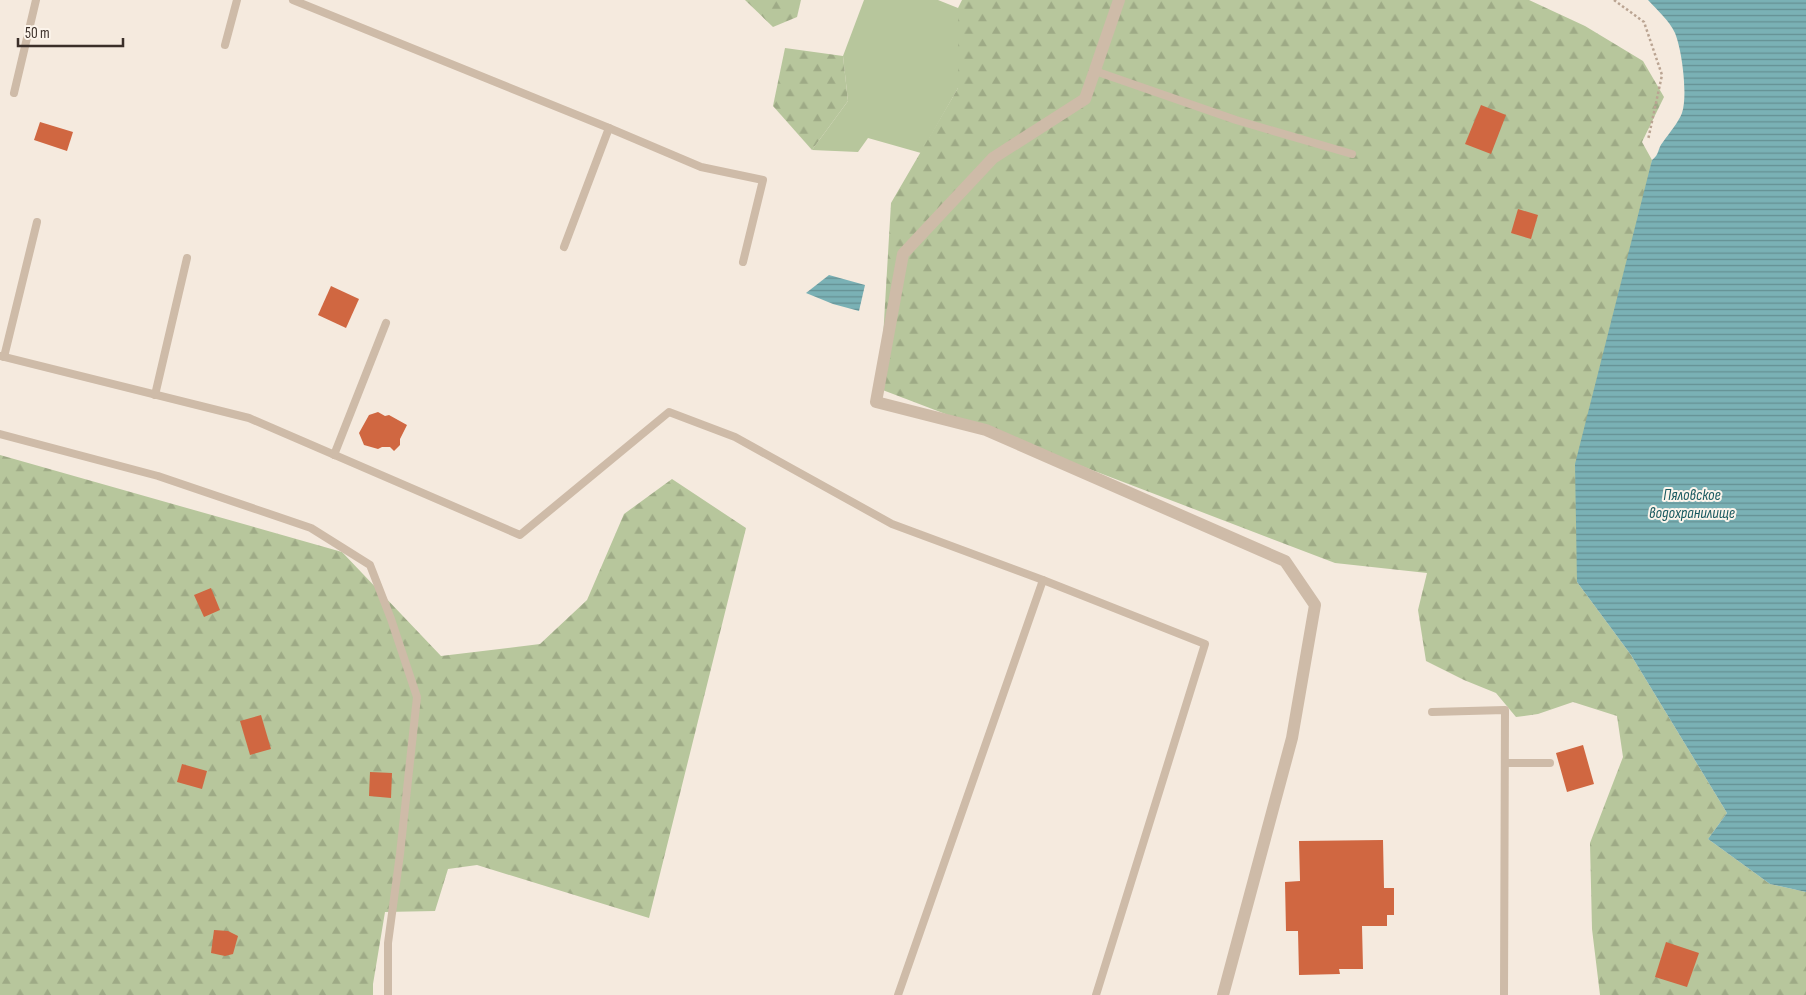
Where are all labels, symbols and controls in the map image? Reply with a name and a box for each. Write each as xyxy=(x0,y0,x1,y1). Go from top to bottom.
scale bar xyxy=(18,15,122,47)
text: 50 m xyxy=(25,24,50,43)
water label: Пяловское водохранилище xyxy=(1649,486,1735,523)

